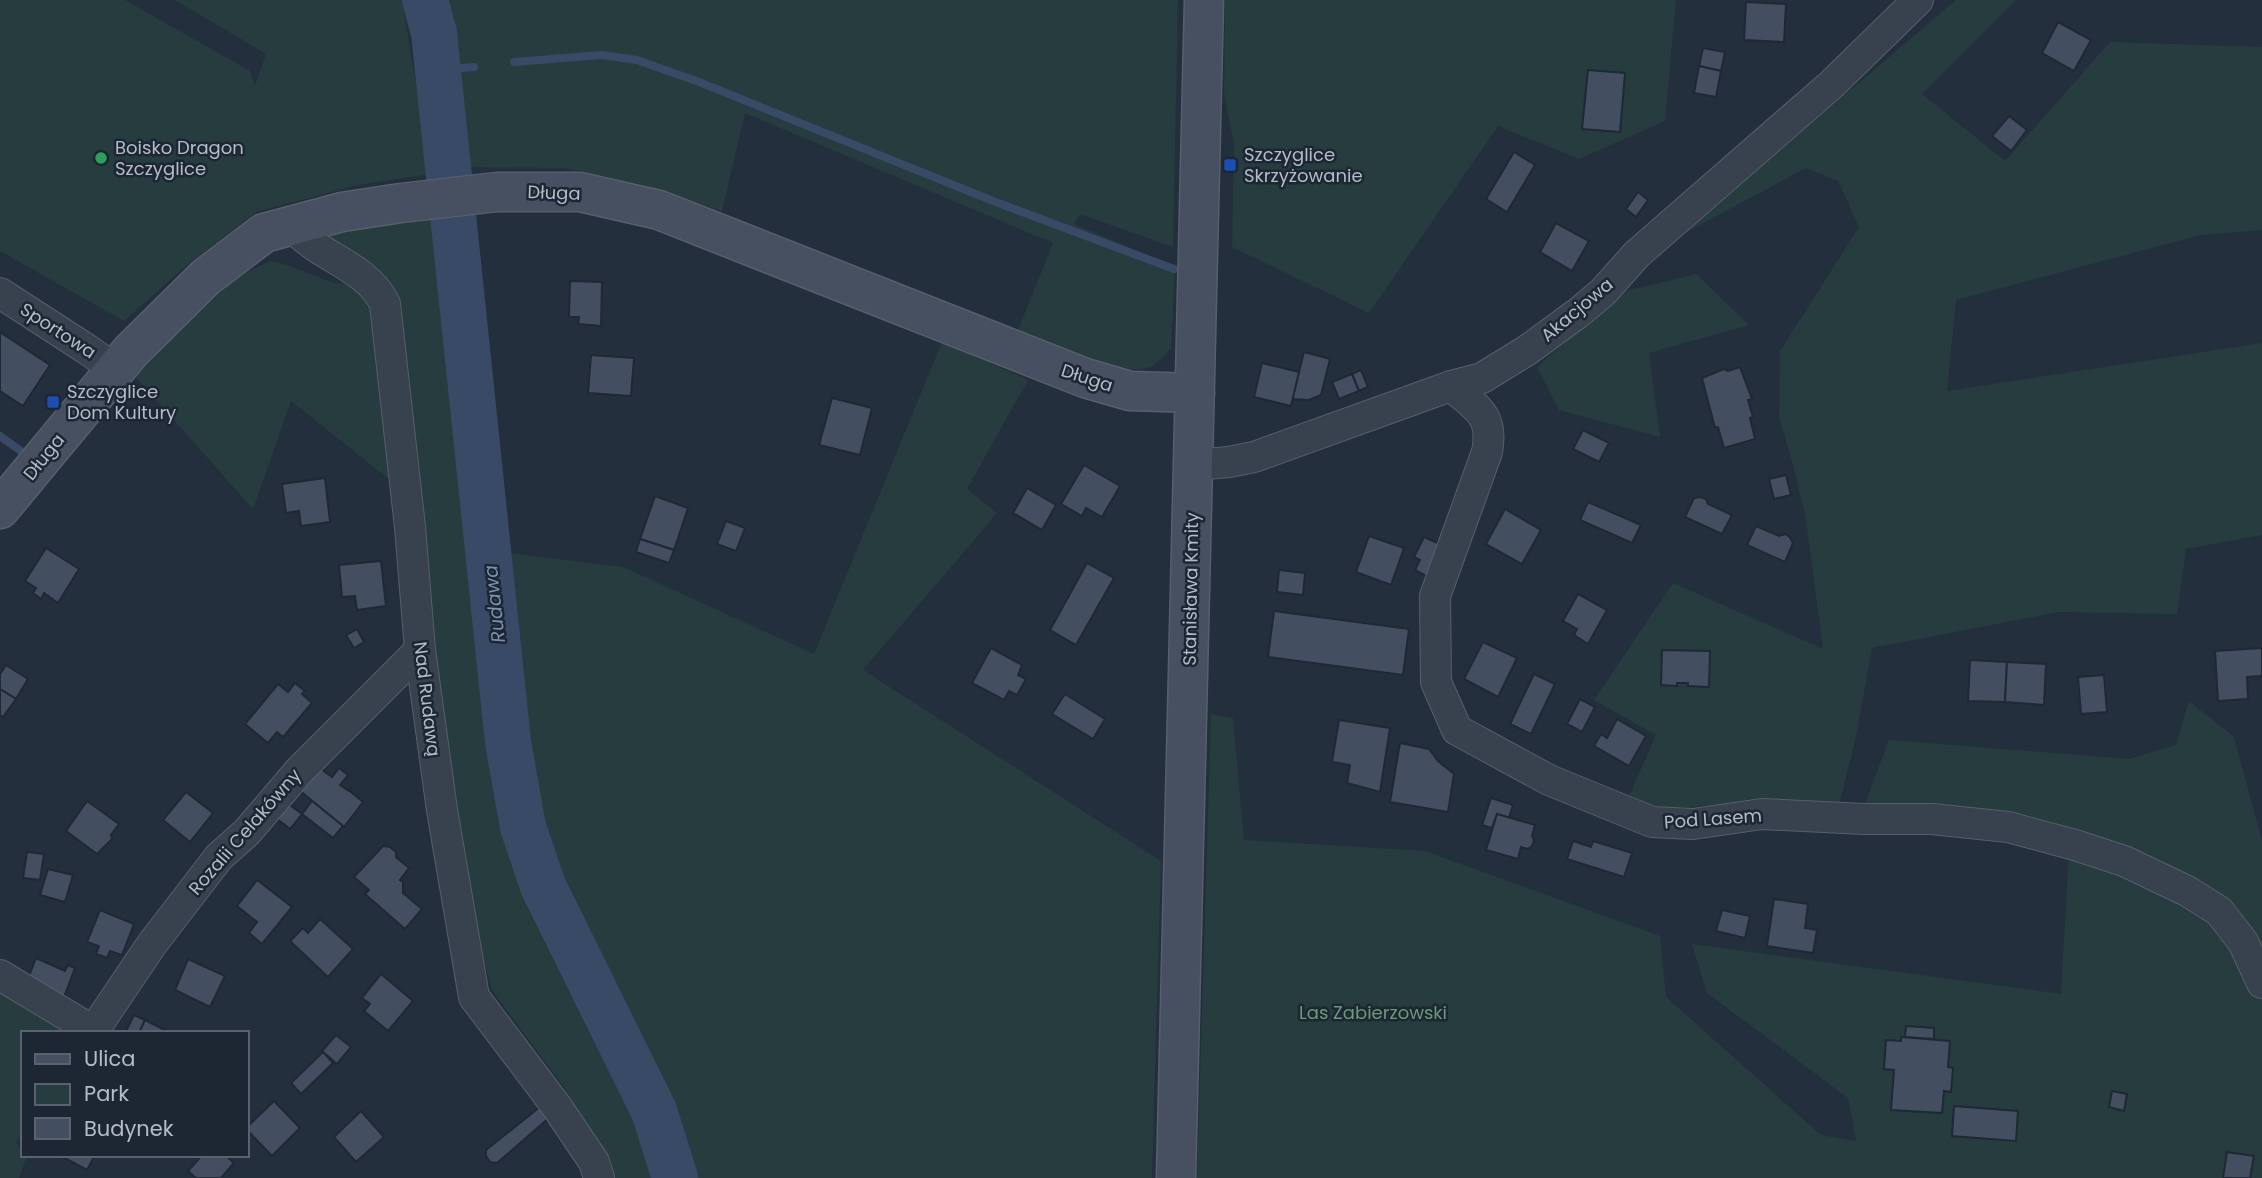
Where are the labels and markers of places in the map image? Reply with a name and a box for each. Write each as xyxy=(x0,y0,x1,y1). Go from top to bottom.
place label: Boisko Dragon Szczyglice xyxy=(115,135,244,181)
place label: Szczyglice Skrzyżowanie xyxy=(1244,142,1363,188)
marker: Boisko Dragon Szczyglice xyxy=(93,150,109,166)
marker: Szczyglice Skrzyżowanie xyxy=(1222,157,1238,173)
place label: Szczyglice Dom Kultury xyxy=(67,379,176,425)
marker: Szczyglice Dom Kultury xyxy=(45,394,61,410)

